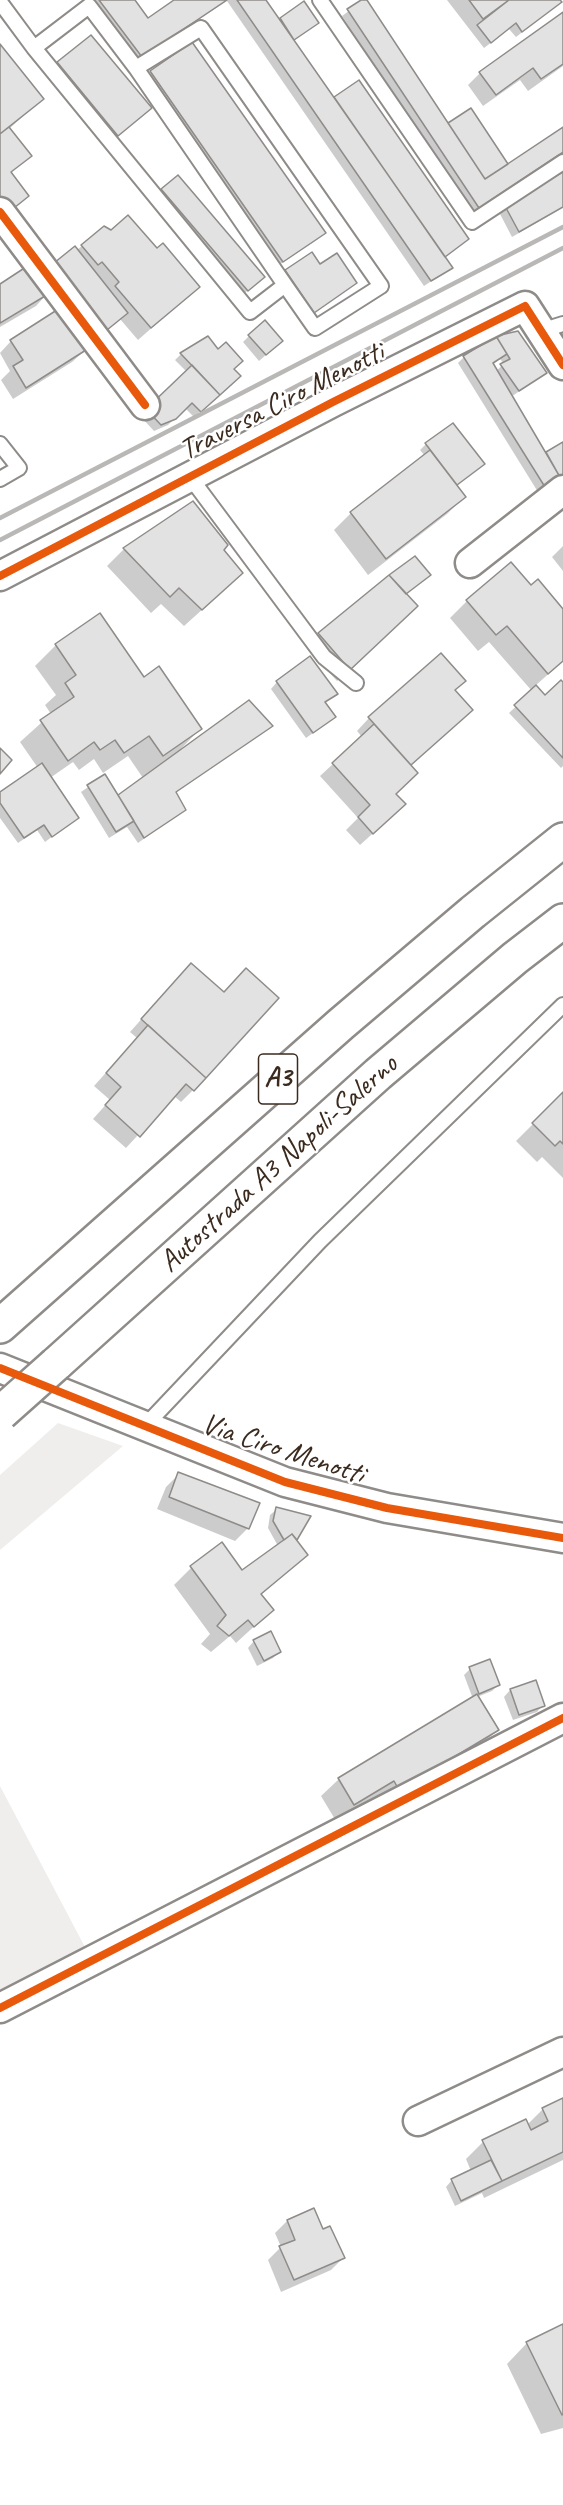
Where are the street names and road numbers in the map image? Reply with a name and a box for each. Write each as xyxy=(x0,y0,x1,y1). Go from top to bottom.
street label: Traversa Ciro Menotti xyxy=(174,335,390,469)
street label: Autostrada A3 Napoli-Salerno xyxy=(152,1048,406,1280)
road number: A3 xyxy=(258,1054,298,1104)
street label: Via Ciro Menotti xyxy=(197,1407,369,1493)

